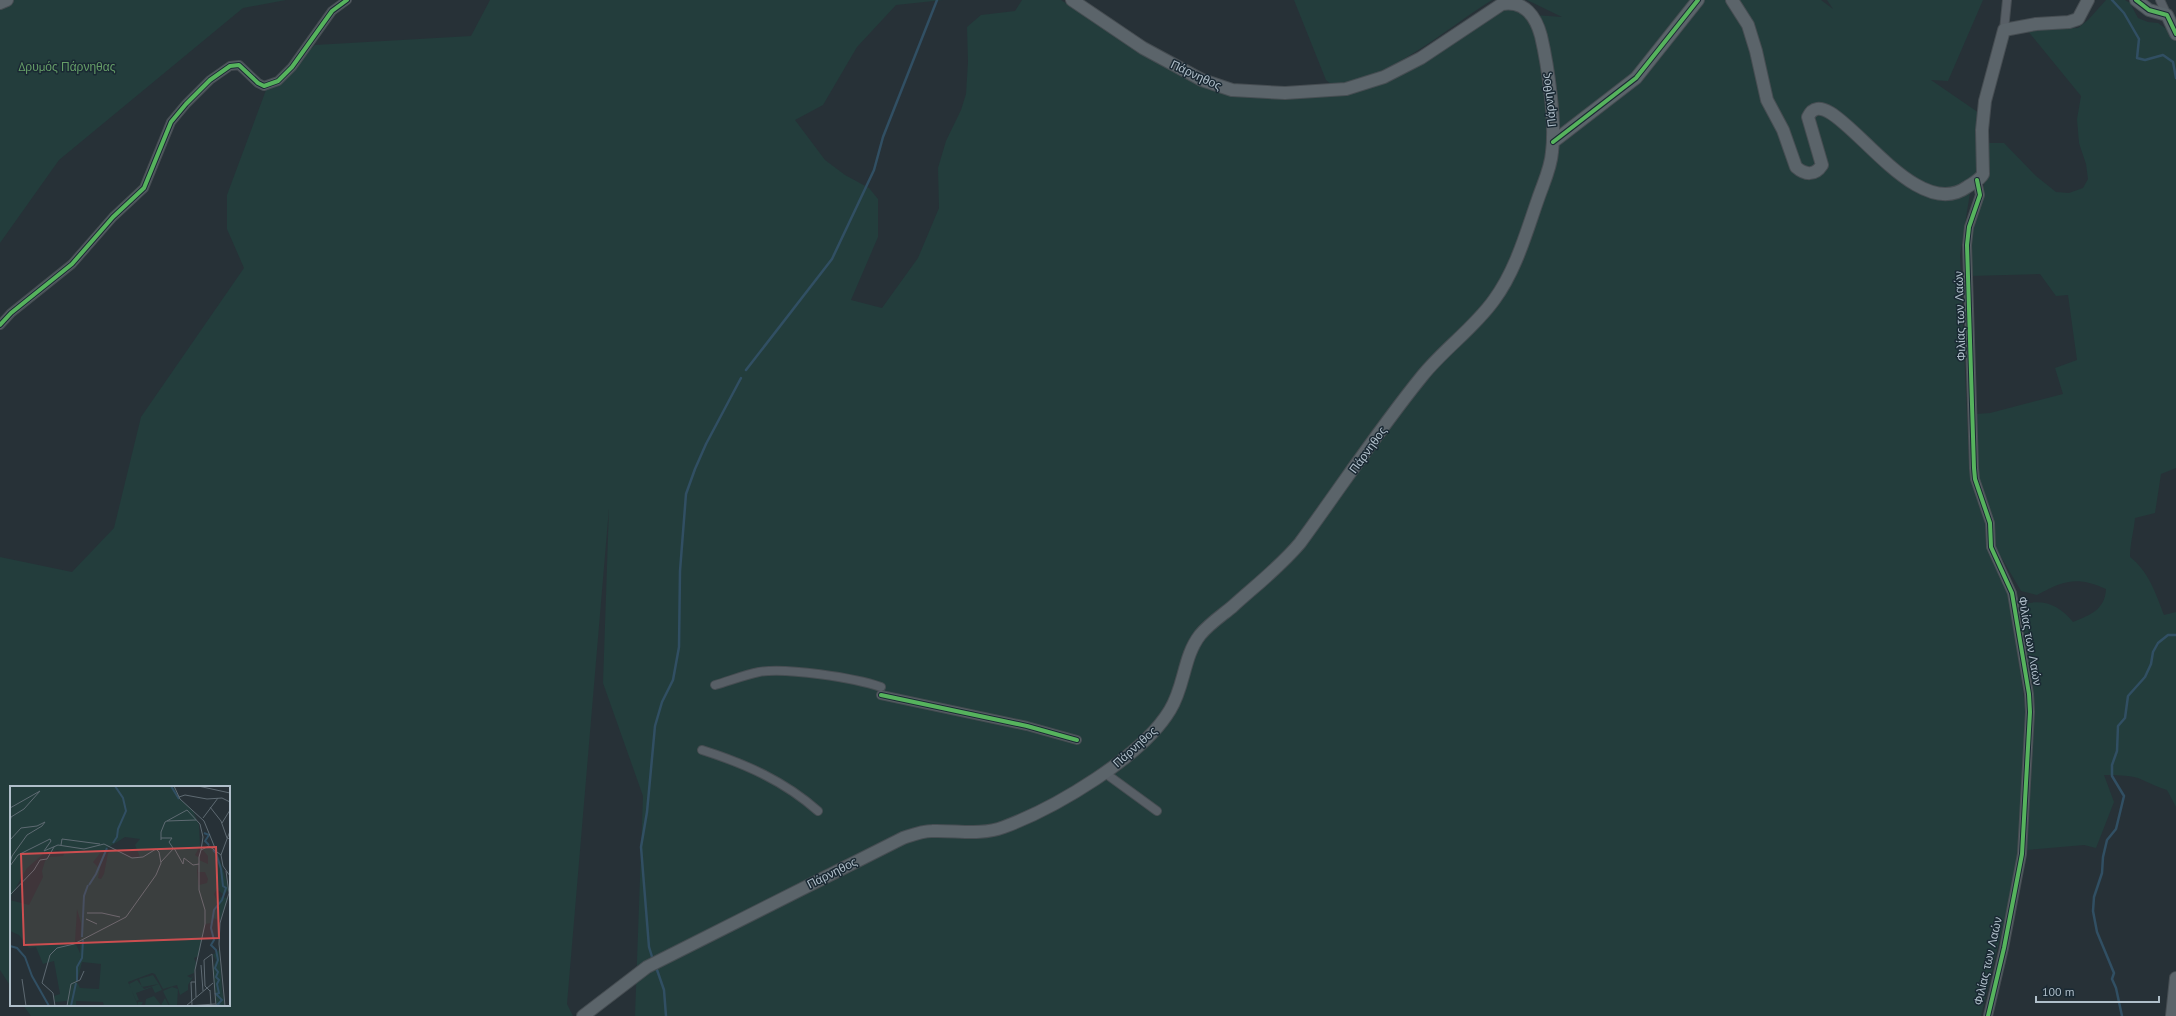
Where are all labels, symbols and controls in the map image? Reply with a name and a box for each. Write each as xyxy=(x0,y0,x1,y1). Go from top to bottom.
street label: Πάρνηθος xyxy=(1168,56,1224,93)
park label: Δρυμός Πάρνηθας xyxy=(19,59,116,74)
street label: Πάρνηθος xyxy=(1538,72,1559,128)
street label: Φιλίας των Λαών xyxy=(1950,271,1969,361)
street label: Πάρνηθος xyxy=(1346,423,1390,476)
street label: Φιλίας των Λαών xyxy=(2015,595,2046,687)
street label: Πάρνηθος xyxy=(1109,723,1160,770)
inset map xyxy=(10,786,230,1006)
street label: Πάρνηθος xyxy=(804,853,860,892)
street label: Φιλίας των Λαών xyxy=(1970,915,2005,1007)
scale bar xyxy=(2036,978,2159,1004)
text: 100 m xyxy=(2042,984,2075,999)

